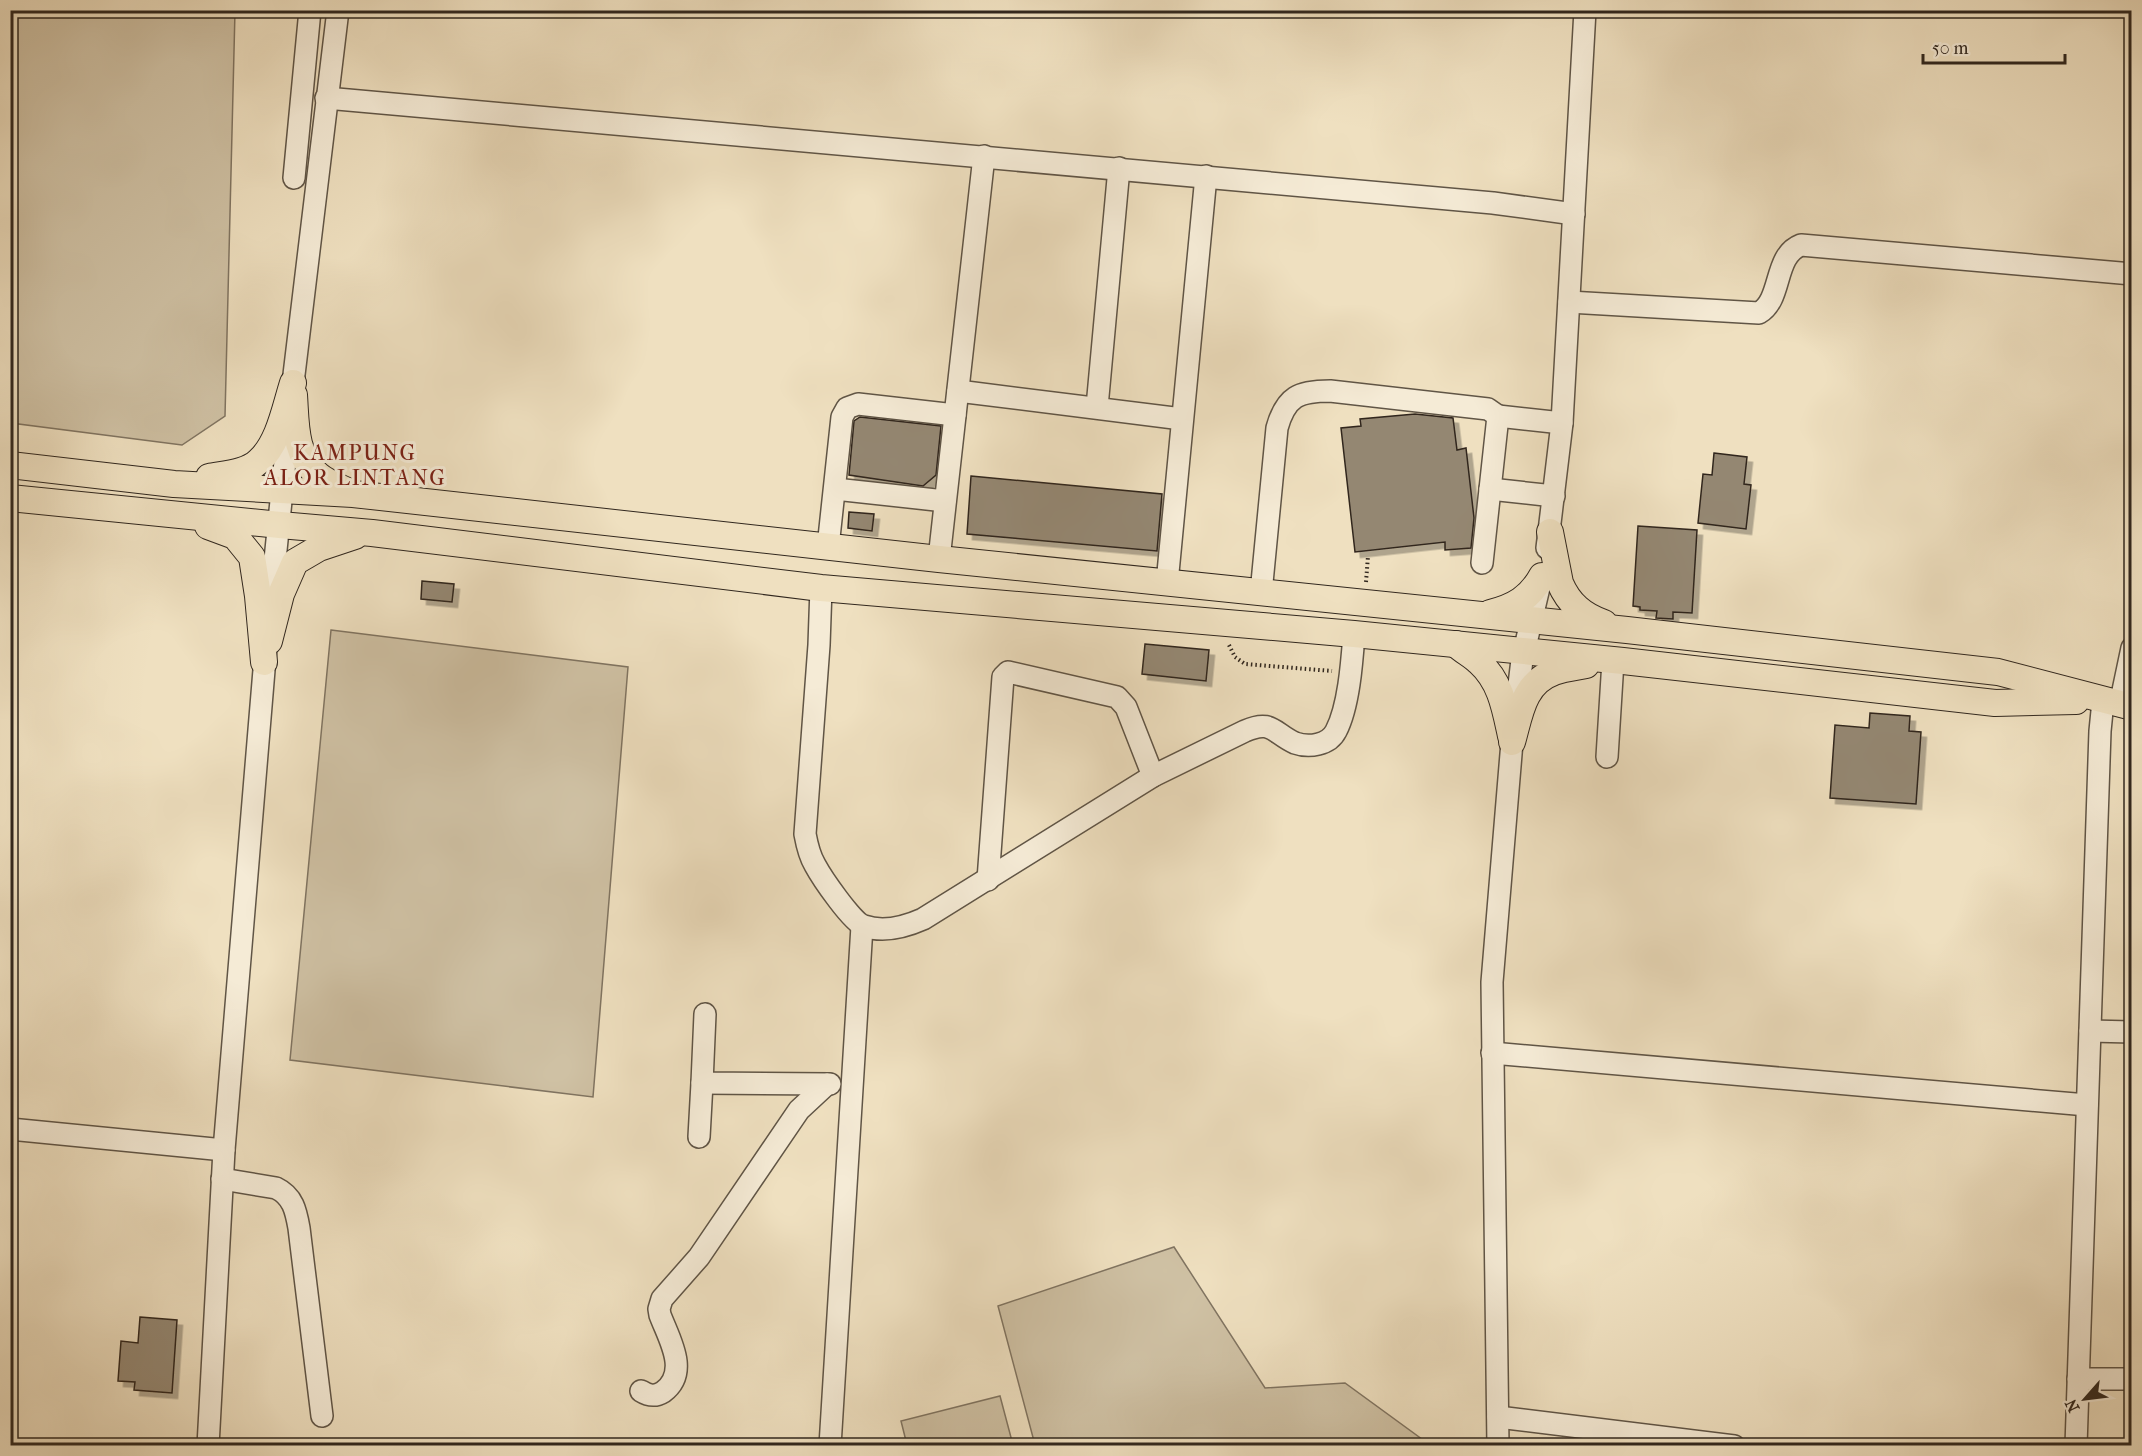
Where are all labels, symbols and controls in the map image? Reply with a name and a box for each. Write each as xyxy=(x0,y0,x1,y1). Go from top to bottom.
scale bar xyxy=(1923,27,2066,65)
text: 50 m xyxy=(1932,38,1969,59)
district label: KAMPUNG ALOR LINTANG xyxy=(263,440,446,491)
north arrow xyxy=(2055,1369,2115,1429)
text: N xyxy=(2061,1395,2083,1416)

